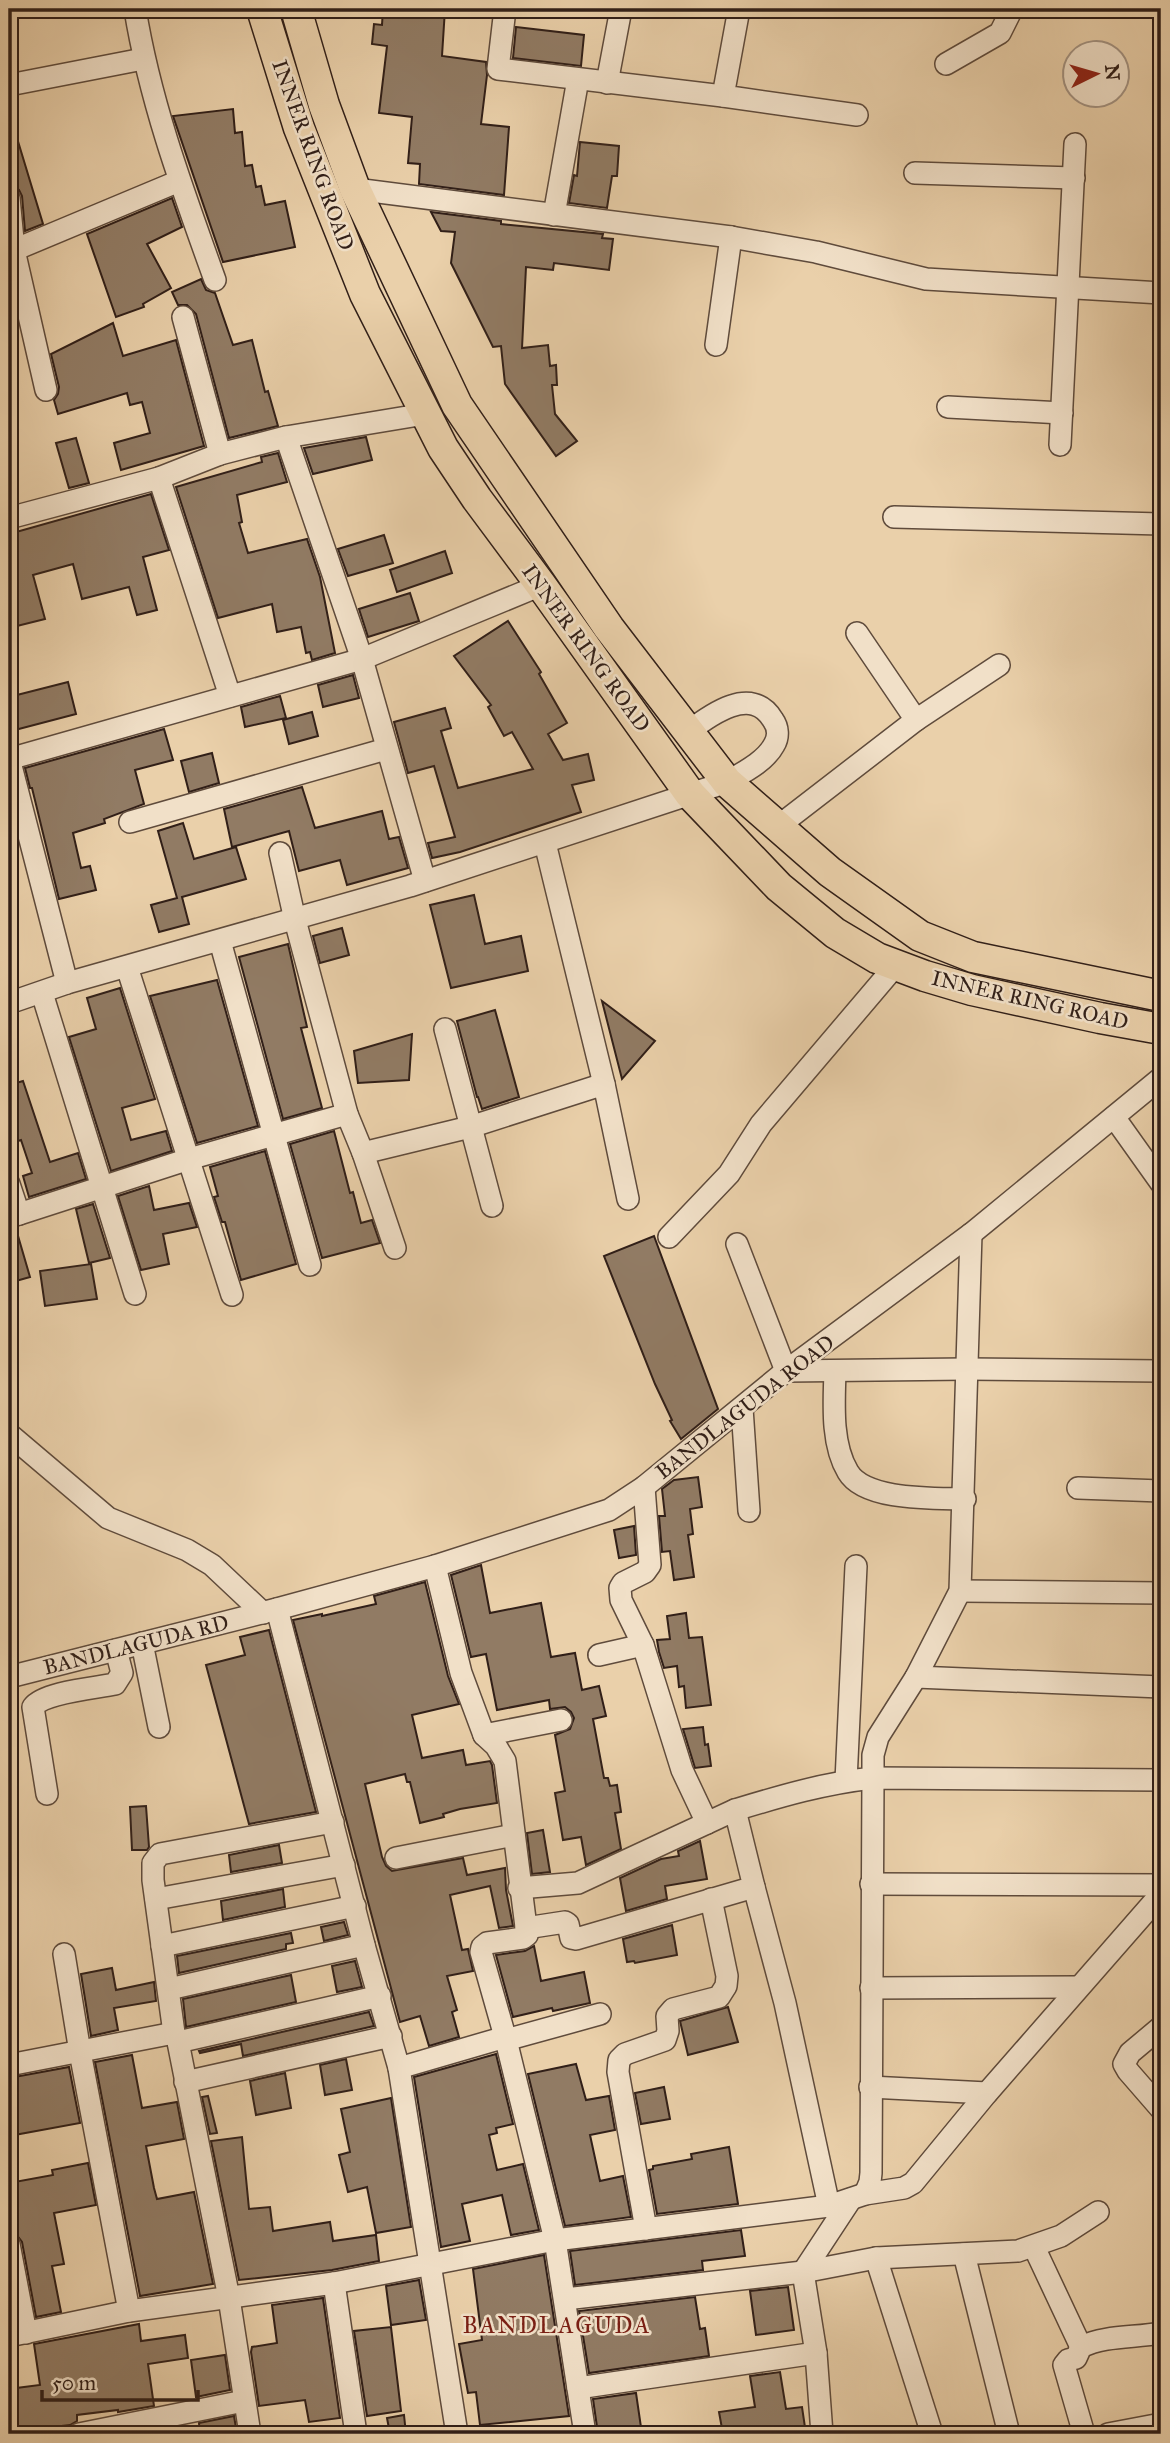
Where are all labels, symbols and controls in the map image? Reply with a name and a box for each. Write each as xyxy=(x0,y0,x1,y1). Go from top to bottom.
north arrow xyxy=(1062,38,1132,108)
street label: INNER RING ROAD xyxy=(266,56,360,254)
text: N xyxy=(1100,64,1125,82)
street label: INNER RING ROAD xyxy=(516,559,656,737)
street label: INNER RING ROAD xyxy=(929,965,1131,1035)
street label: BANDLAGUDA ROAD xyxy=(651,1329,839,1485)
street label: BANDLAGUDA RD xyxy=(41,1609,231,1681)
district label: BANDLAGUDA xyxy=(463,2311,651,2339)
scale bar xyxy=(42,2359,198,2403)
text: 50 m xyxy=(52,2370,97,2396)

